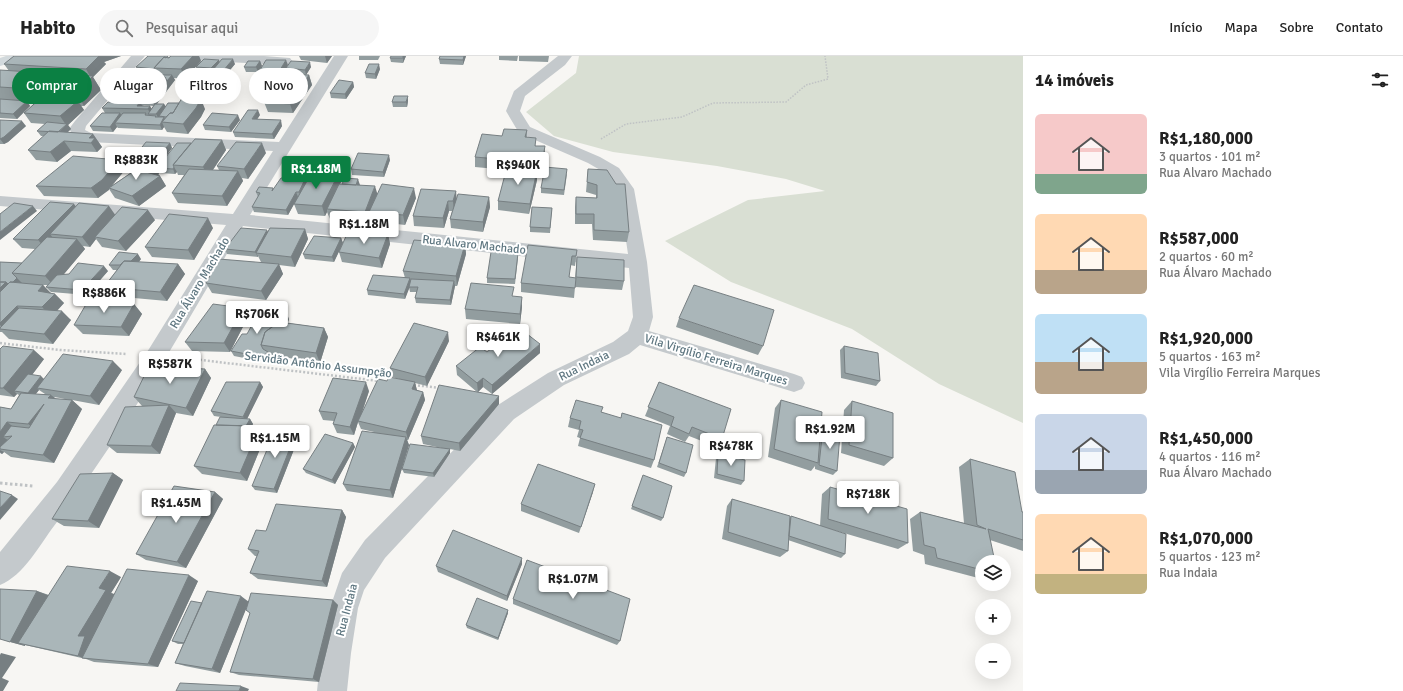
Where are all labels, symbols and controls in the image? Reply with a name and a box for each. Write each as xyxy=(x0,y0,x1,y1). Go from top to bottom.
search box xyxy=(99,10,379,46)
text: Habito xyxy=(20,16,75,40)
icon: search xyxy=(113,17,135,39)
text: Pesquisar aqui xyxy=(145,19,238,37)
text: Início xyxy=(1169,19,1203,36)
text: Mapa xyxy=(1225,19,1257,36)
text: Sobre xyxy=(1279,19,1314,36)
text: Contato xyxy=(1336,19,1383,36)
chip: Comprar xyxy=(12,68,92,104)
chip: Alugar xyxy=(100,68,167,104)
chip: Filtros xyxy=(175,68,241,104)
chip: Novo xyxy=(249,68,308,104)
icon: filters xyxy=(1369,69,1391,91)
text: 14 imóveis xyxy=(1035,70,1114,91)
text: R$1,180,000 xyxy=(1159,128,1253,149)
icon: home xyxy=(1067,130,1115,178)
pin: R$883K xyxy=(103,147,169,181)
text: 3 quartos · 101 m² xyxy=(1159,149,1261,165)
text: R$883K xyxy=(114,152,158,168)
pin: R$940K xyxy=(485,152,551,186)
pin: R$1.18M xyxy=(279,156,353,190)
text: R$940K xyxy=(496,157,540,173)
text: R$1.18M xyxy=(291,161,341,177)
text: Rua Alvaro Machado xyxy=(1159,165,1272,181)
pin: R$1.18M xyxy=(327,211,401,245)
text: R$1.18M xyxy=(339,216,389,232)
text: R$587,000 xyxy=(1159,228,1239,249)
icon: home xyxy=(1067,230,1115,278)
street label: Rua Alvaro Machado xyxy=(421,232,527,258)
street label: Rua Álvaro Machado xyxy=(167,235,233,331)
text: 2 quartos · 60 m² xyxy=(1159,249,1254,265)
text: Rua Álvaro Machado xyxy=(1159,265,1272,281)
pin: R$886K xyxy=(71,280,137,314)
text: R$886K xyxy=(82,285,126,301)
pin: R$706K xyxy=(224,301,290,335)
text: R$706K xyxy=(235,306,279,322)
pin: R$461K xyxy=(465,324,531,358)
text: R$1,920,000 xyxy=(1159,328,1253,349)
text: R$461K xyxy=(476,329,520,345)
icon: home xyxy=(1067,330,1115,378)
street label: Vila Virgílio Ferreira Marques xyxy=(643,331,789,389)
street label: Rua Indaia xyxy=(556,347,612,385)
street label: Servidão Antônio Assumpção xyxy=(243,349,393,381)
text: 5 quartos · 163 m² xyxy=(1159,349,1261,365)
pin: R$587K xyxy=(137,351,203,385)
text: R$587K xyxy=(148,356,192,372)
text: Vila Virgílio Ferreira Marques xyxy=(1159,365,1320,381)
pin: R$1.92M xyxy=(793,416,867,450)
text: R$1.92M xyxy=(805,421,855,437)
pin: R$1.15M xyxy=(238,425,312,459)
text: R$1,450,000 xyxy=(1159,428,1253,449)
text: R$1.15M xyxy=(250,430,300,446)
icon: home xyxy=(1067,430,1115,478)
pin: R$478K xyxy=(698,433,764,467)
text: R$478K xyxy=(709,438,753,454)
text: 4 quartos · 116 m² xyxy=(1159,449,1261,465)
text: Rua Álvaro Machado xyxy=(1159,465,1272,481)
pin: R$718K xyxy=(835,481,901,515)
text: R$718K xyxy=(846,486,890,502)
pin: R$1.45M xyxy=(139,490,213,524)
text: R$1.45M xyxy=(151,495,201,511)
text: R$1,070,000 xyxy=(1159,528,1253,549)
icon: home xyxy=(1067,530,1115,578)
text: 5 quartos · 123 m² xyxy=(1159,549,1261,565)
map controls xyxy=(975,555,1011,679)
button: layers xyxy=(975,555,1011,591)
text: Rua Indaia xyxy=(1159,565,1218,581)
pin: R$1.07M xyxy=(536,566,610,600)
text: R$1.07M xyxy=(548,571,598,587)
street label: Rua Indaia xyxy=(333,582,361,638)
button: + xyxy=(975,599,1011,635)
button: − xyxy=(975,643,1011,679)

